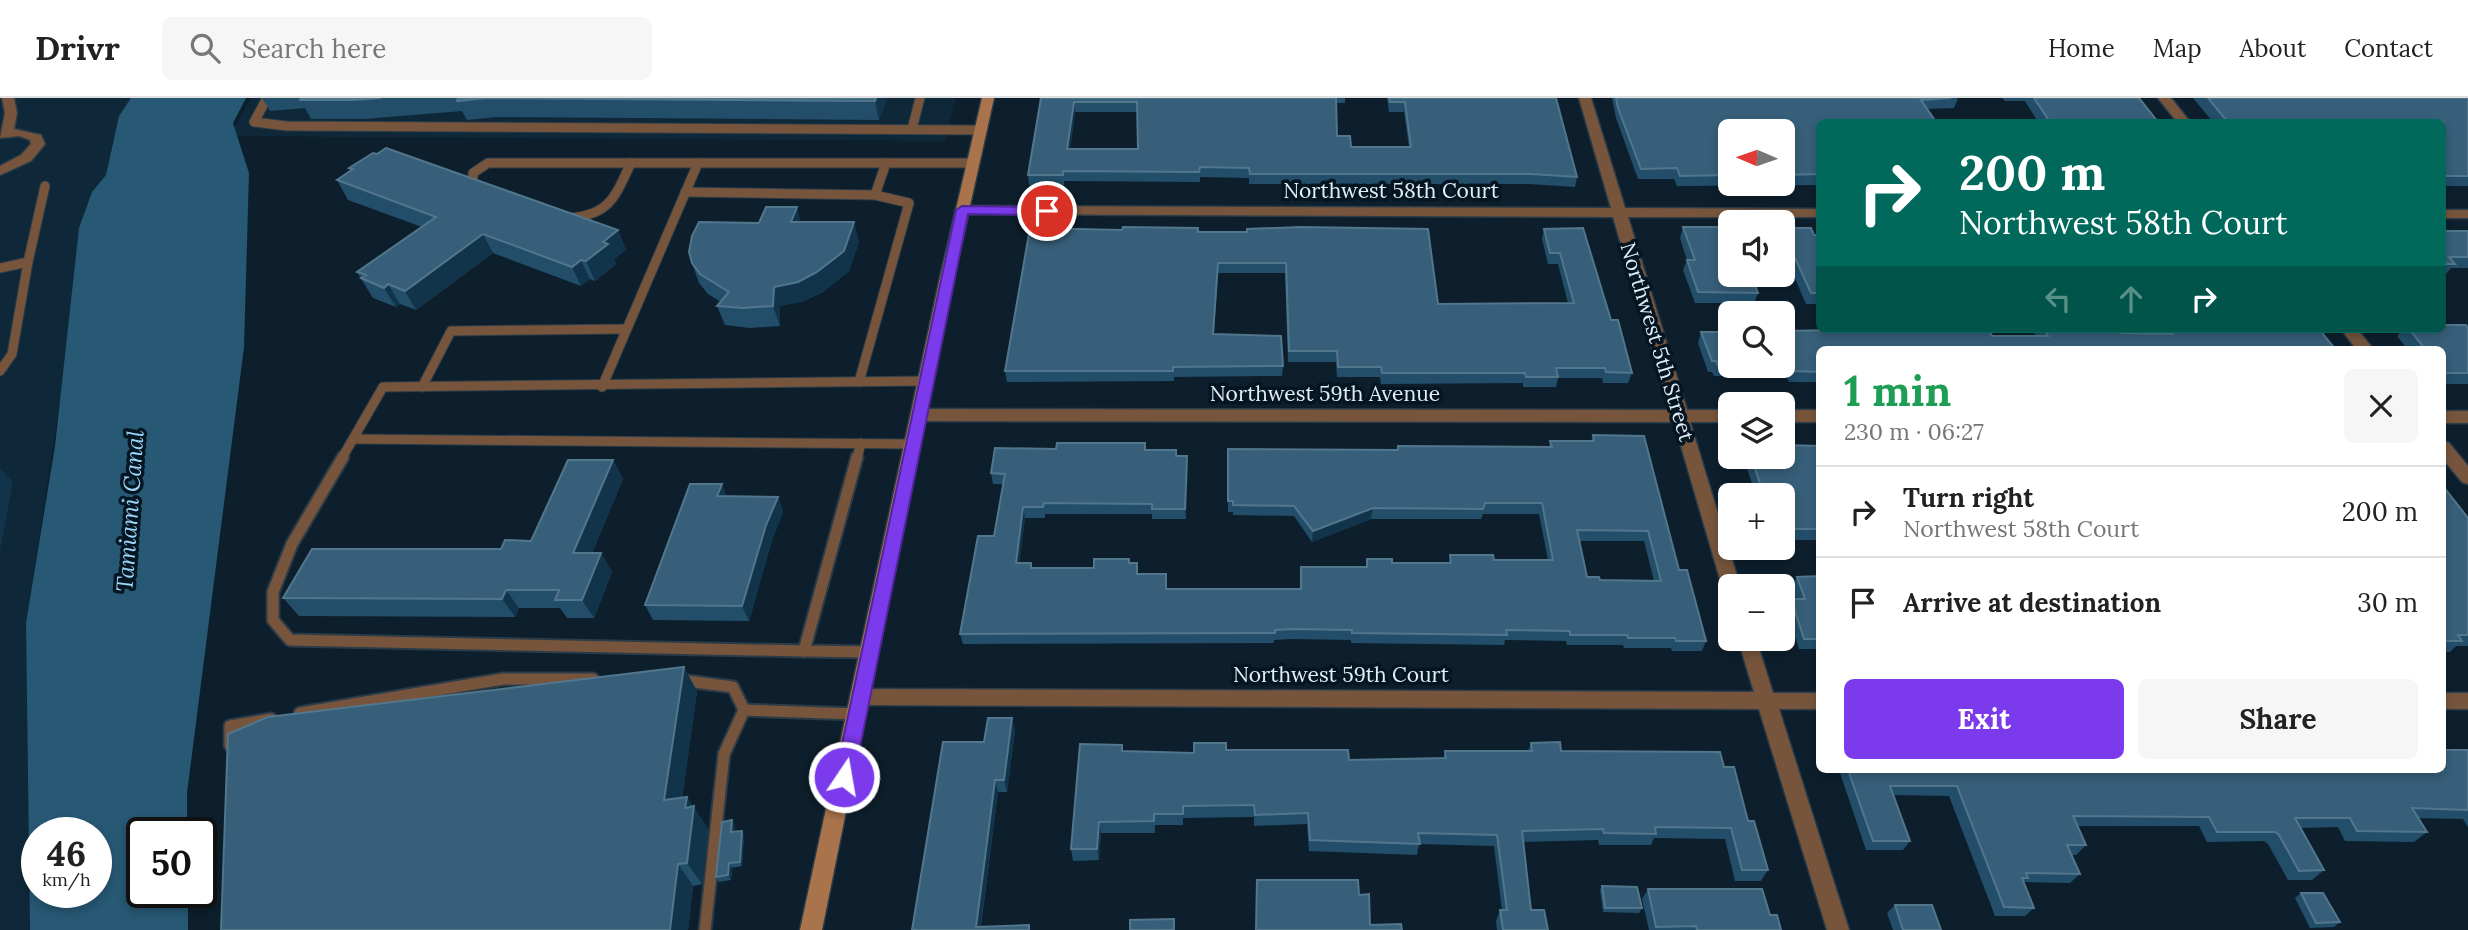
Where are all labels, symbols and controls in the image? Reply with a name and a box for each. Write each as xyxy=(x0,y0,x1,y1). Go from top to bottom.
search box xyxy=(162,17,652,80)
text: Drivr xyxy=(35,27,120,69)
icon: search xyxy=(186,29,224,67)
text: Search here xyxy=(242,32,386,65)
text: Home xyxy=(2048,33,2115,64)
text: Map xyxy=(2153,33,2202,64)
text: About xyxy=(2240,33,2306,64)
text: Contact xyxy=(2344,33,2433,64)
north arrow xyxy=(1718,119,1796,196)
map controls xyxy=(1718,119,1795,651)
text: 200 m xyxy=(1959,141,2105,203)
icon: right xyxy=(1844,147,1935,238)
street label: Northwest 58th Court xyxy=(1283,177,1500,204)
pin xyxy=(1017,181,1077,241)
icon: arrive xyxy=(1028,192,1066,230)
text: Northwest 58th Court xyxy=(1959,202,2288,243)
button: sound xyxy=(1718,210,1795,287)
street label: Northwest 5th Street xyxy=(1614,239,1701,445)
icon: left xyxy=(2039,280,2077,318)
icon: ahead xyxy=(2112,280,2150,318)
icon: right xyxy=(2185,280,2223,318)
button: search xyxy=(1718,301,1795,378)
text: 1 min xyxy=(1844,364,1951,418)
button: close xyxy=(2344,369,2418,443)
street label: Northwest 59th Avenue xyxy=(1210,380,1440,407)
button: layers xyxy=(1718,392,1795,469)
text: 230 m · 06:27 xyxy=(1844,417,1984,446)
water label: Tamiami Canal xyxy=(109,429,150,592)
text: Turn right xyxy=(1903,481,2034,514)
button: + xyxy=(1718,483,1795,560)
icon: right xyxy=(1844,493,1882,531)
text: 200 m xyxy=(2342,495,2418,528)
text: Northwest 58th Court xyxy=(1903,514,2139,543)
button: − xyxy=(1718,574,1795,651)
icon: arrive xyxy=(1844,584,1882,622)
text: Arrive at destination xyxy=(1903,586,2161,619)
text: 30 m xyxy=(2357,586,2418,619)
street label: Northwest 59th Court xyxy=(1233,661,1450,688)
button: Exit xyxy=(1844,679,2124,759)
button: Share xyxy=(2138,679,2418,759)
position arrow xyxy=(807,740,881,814)
speed limit sign: 50 xyxy=(126,817,217,908)
text: 46 xyxy=(47,831,86,876)
text: km/h xyxy=(42,868,91,891)

